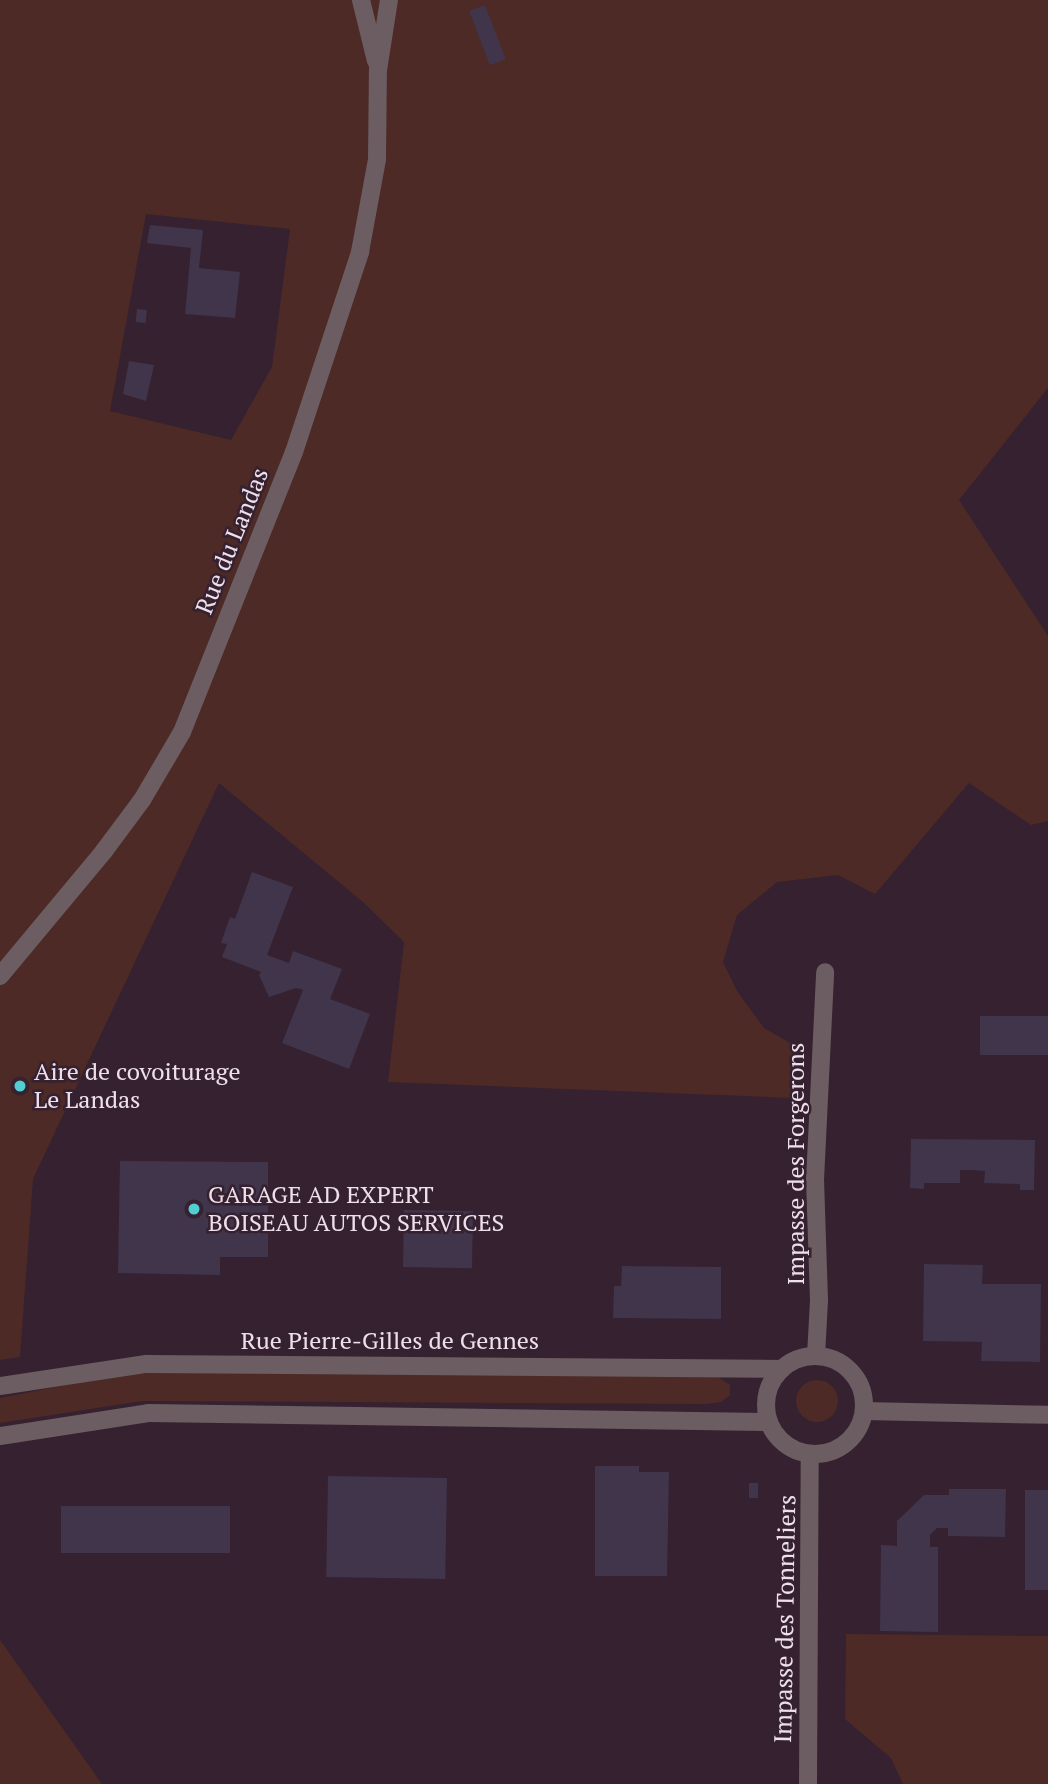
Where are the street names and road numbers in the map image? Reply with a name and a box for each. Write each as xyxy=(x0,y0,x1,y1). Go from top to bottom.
street label: Rue du Landas xyxy=(190,464,274,618)
street label: Impasse des Forgerons xyxy=(782,1043,810,1285)
street label: Rue Pierre-Gilles de Gennes xyxy=(241,1327,539,1355)
street label: Impasse des Tonneliers xyxy=(768,1495,802,1743)

